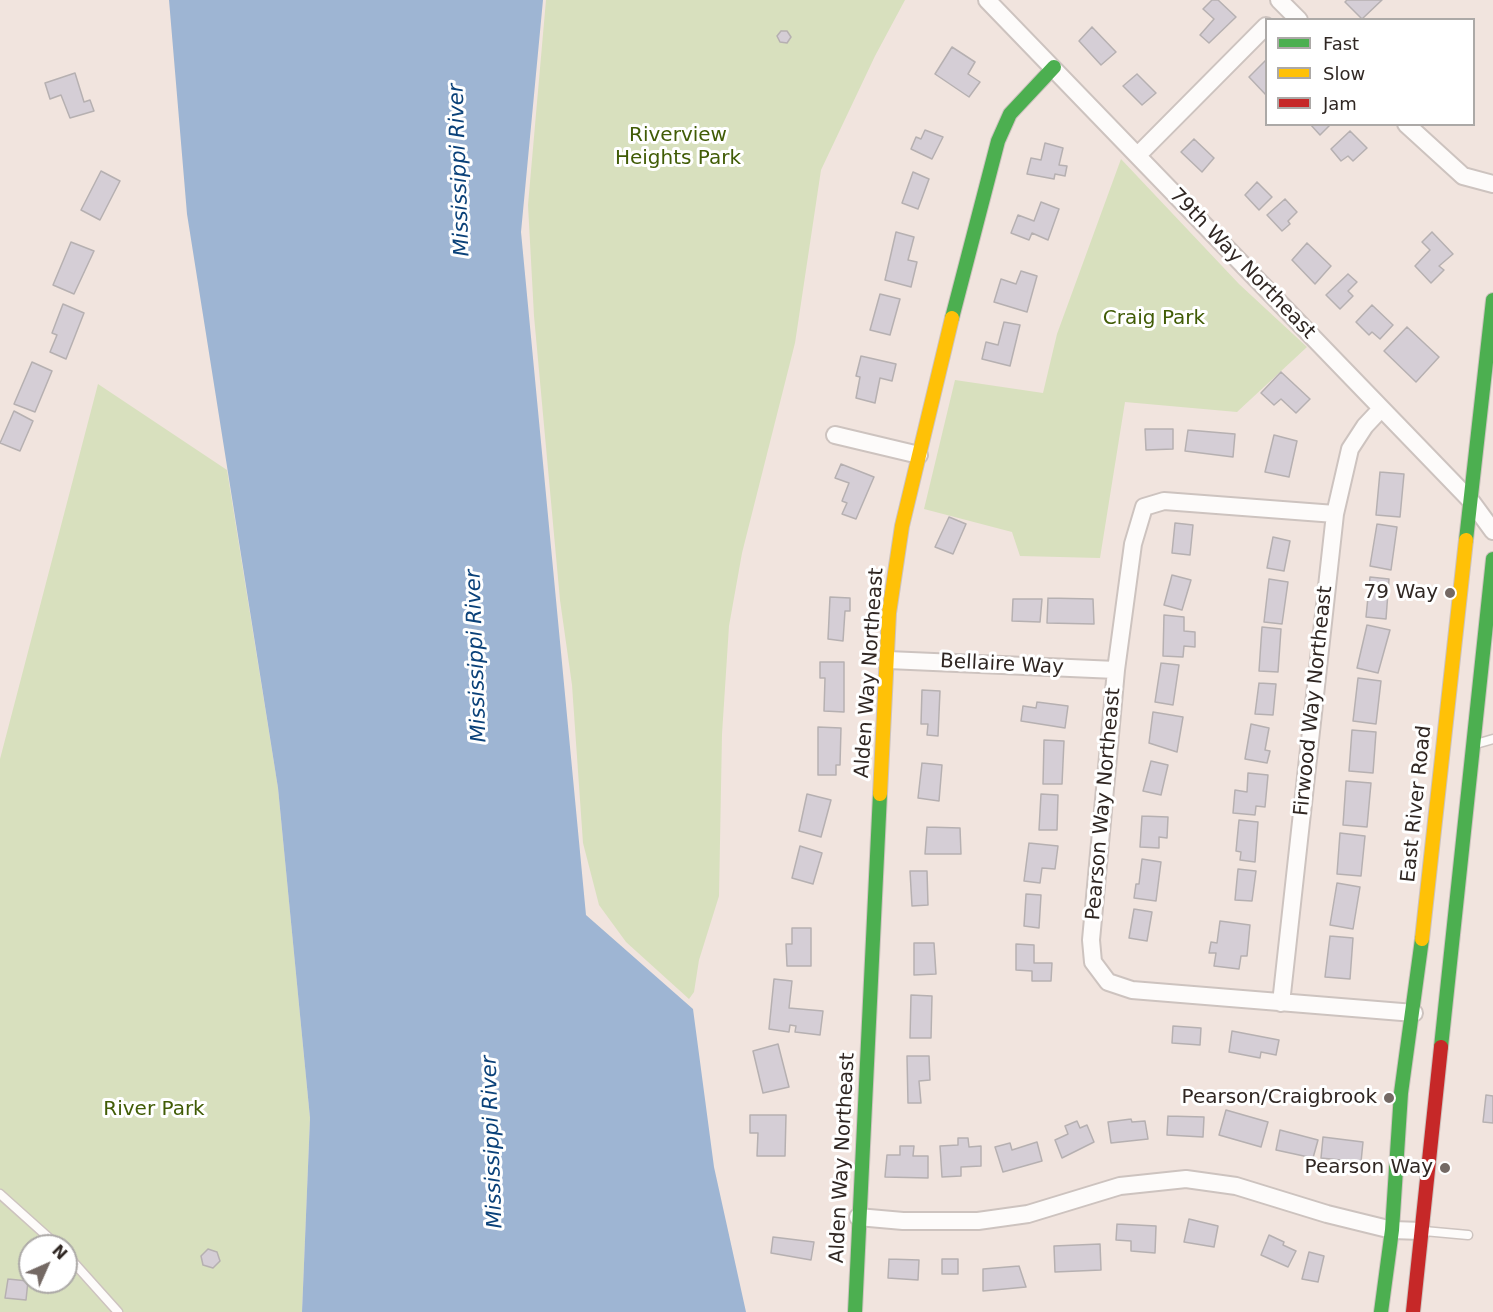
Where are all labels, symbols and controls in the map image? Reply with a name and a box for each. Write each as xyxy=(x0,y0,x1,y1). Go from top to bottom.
legend xyxy=(1265,18,1475,126)
text: Fast xyxy=(1323,33,1359,54)
text: Slow xyxy=(1323,63,1365,84)
water label: Mississippi River xyxy=(444,83,476,257)
text: Jam xyxy=(1323,93,1357,114)
park label: Riverview Heights Park xyxy=(615,124,741,171)
street label: 79th Way Northeast xyxy=(1164,184,1320,344)
park label: Craig Park xyxy=(1103,307,1205,331)
street label: Alden Way Northeast xyxy=(851,567,889,779)
water label: Mississippi River xyxy=(461,569,493,743)
place label: 79 Way xyxy=(1364,581,1438,605)
street label: Firwood Way Northeast xyxy=(1290,585,1338,817)
marker: 79 Way xyxy=(1443,586,1457,600)
street label: Bellaire Way xyxy=(939,650,1065,680)
street label: Pearson Way Northeast xyxy=(1082,687,1126,921)
street label: East River Road xyxy=(1397,724,1437,884)
street label: Alden Way Northeast xyxy=(825,1052,861,1264)
water label: Mississippi River xyxy=(477,1055,509,1229)
place label: Pearson/Craigbrook xyxy=(1182,1086,1377,1110)
marker: Pearson/Craigbrook xyxy=(1382,1091,1396,1105)
park label: River Park xyxy=(103,1098,205,1122)
place label: Pearson Way xyxy=(1305,1156,1433,1180)
marker: Pearson Way xyxy=(1438,1161,1452,1175)
north arrow xyxy=(18,1234,78,1294)
text: N xyxy=(48,1241,71,1264)

